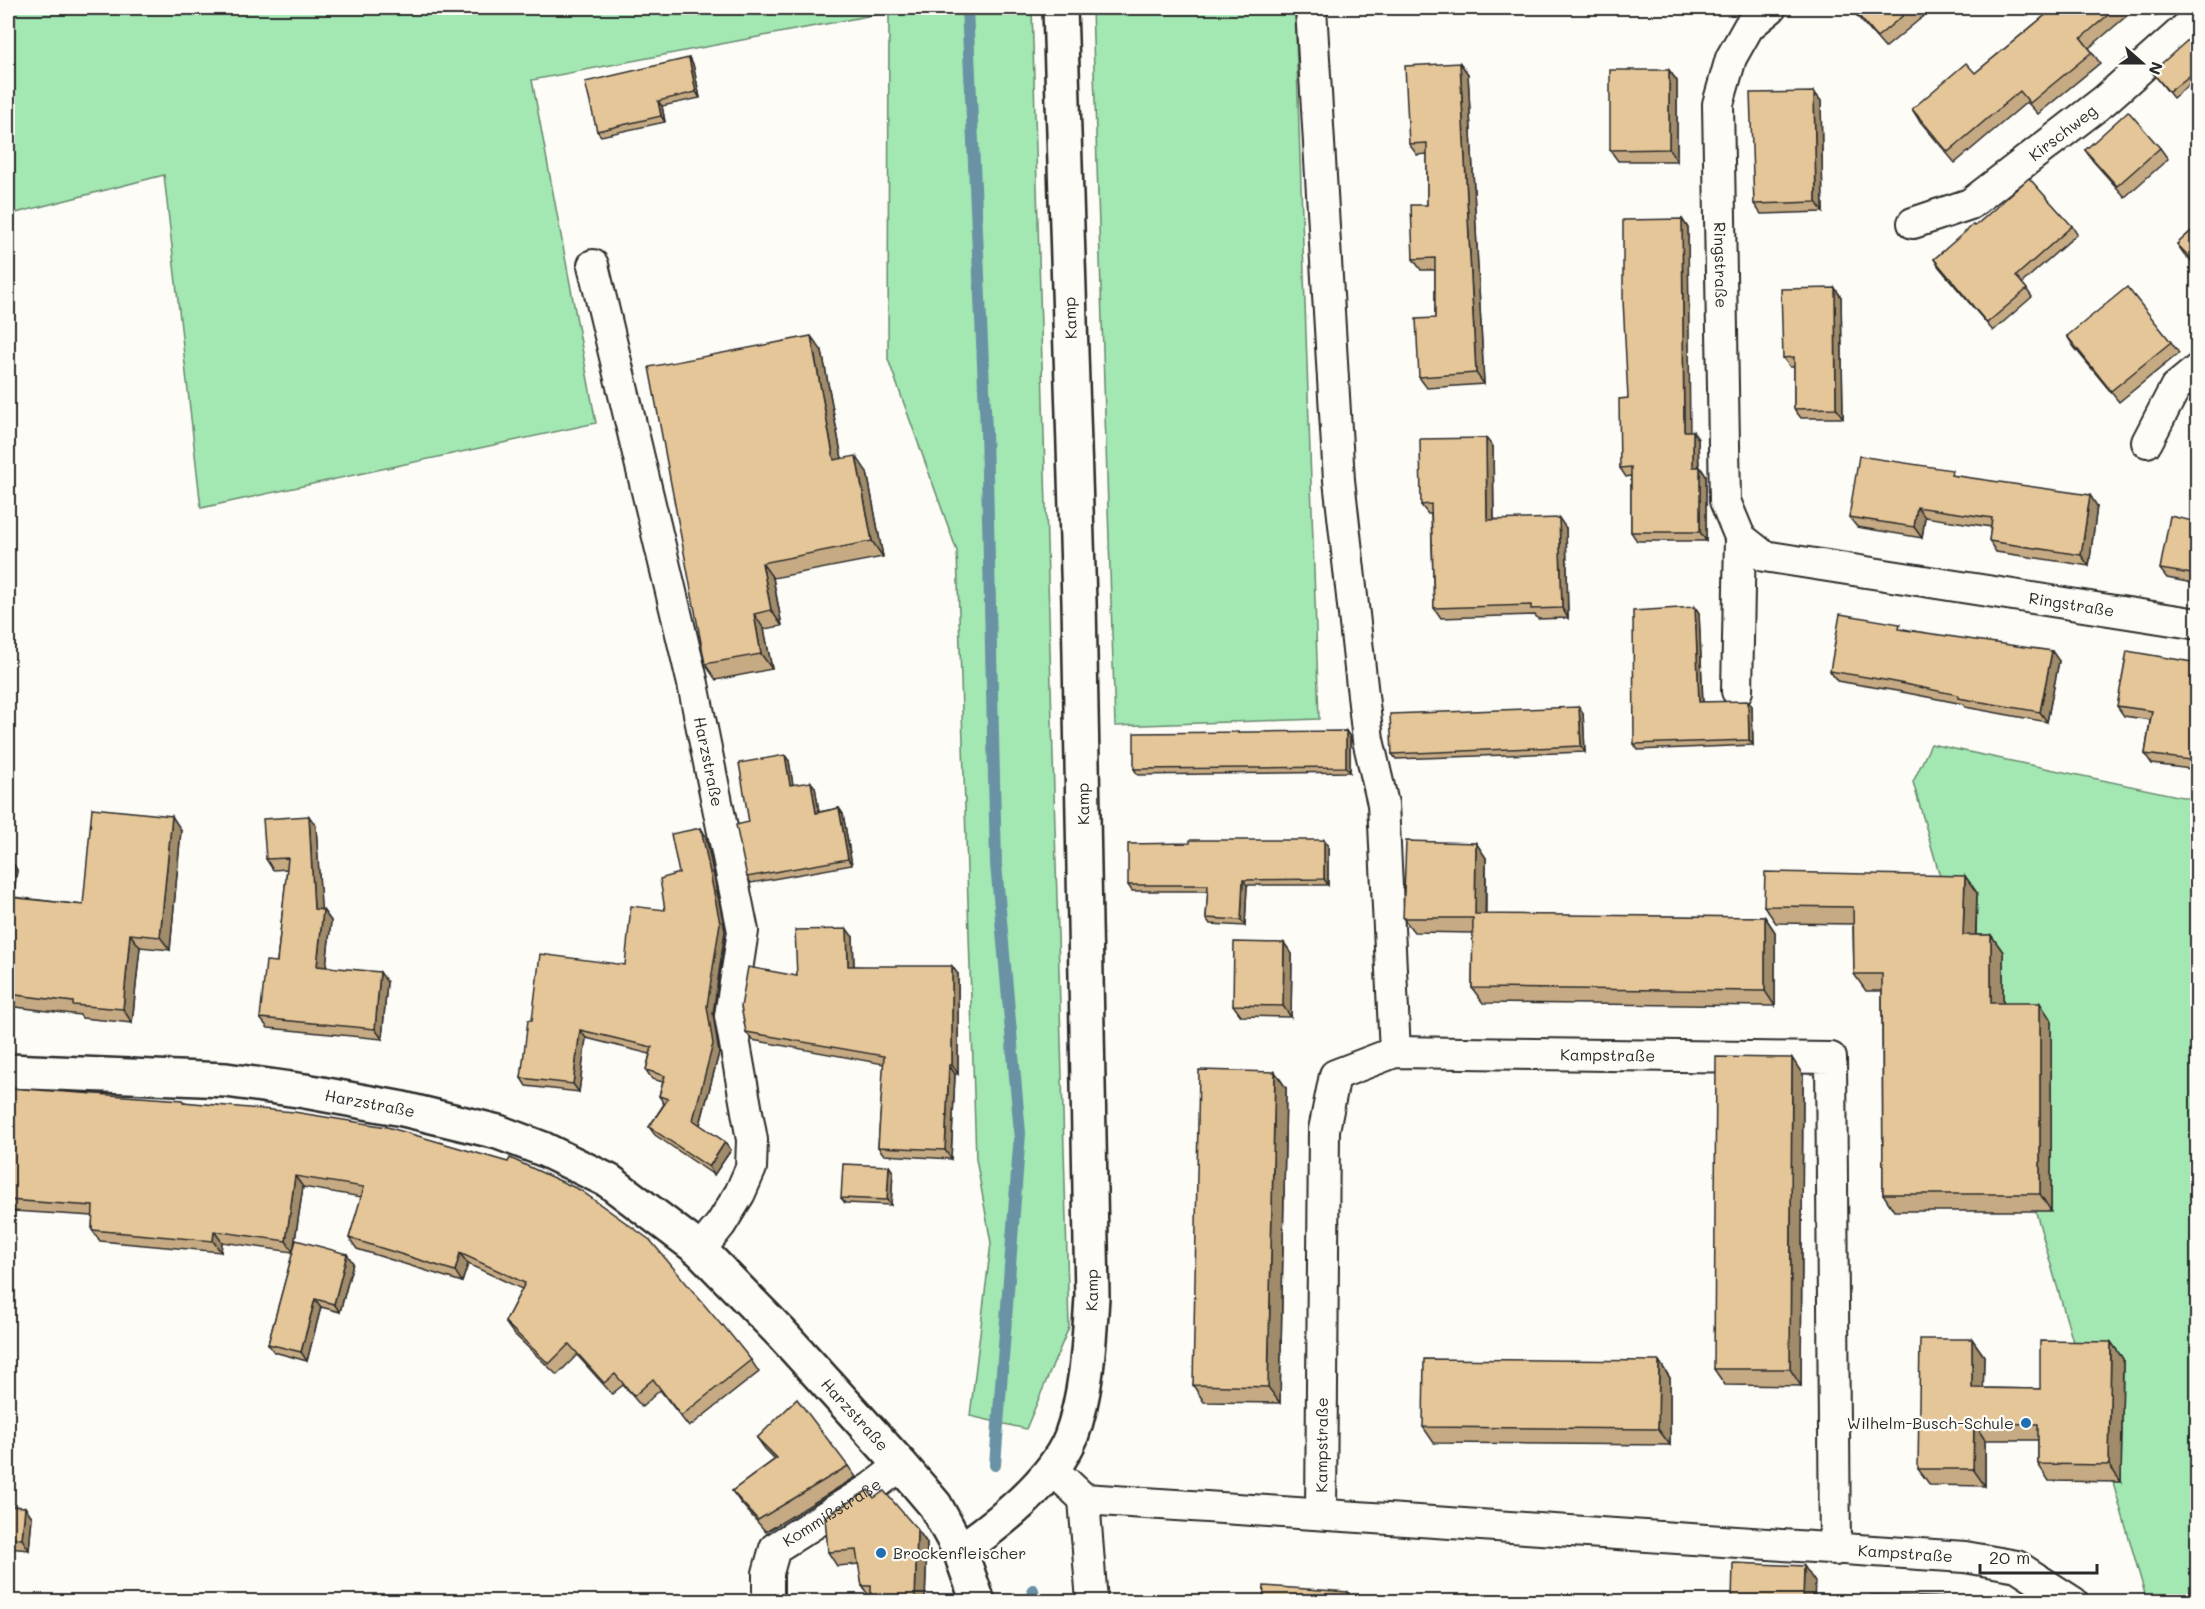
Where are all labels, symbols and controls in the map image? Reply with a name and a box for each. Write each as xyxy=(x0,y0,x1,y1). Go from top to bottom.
north arrow xyxy=(2112,33,2172,93)
text: N xyxy=(2144,59,2168,78)
street label: Kirschweg xyxy=(2024,99,2101,165)
street label: Ringstraße xyxy=(1710,222,1733,308)
street label: Kamp xyxy=(1058,296,1081,340)
street label: Ringstraße xyxy=(2027,587,2116,621)
street label: Harzstraße xyxy=(690,715,729,808)
street label: Kamp xyxy=(1072,783,1093,825)
street label: Kampstraße xyxy=(1560,1043,1655,1066)
street label: Harzstraße xyxy=(323,1084,417,1122)
street label: Kamp xyxy=(1080,1269,1102,1312)
street label: Harzstraße xyxy=(817,1373,894,1455)
street label: Kampstraße xyxy=(1310,1397,1332,1493)
place label: Wilhelm-Busch-Schule xyxy=(1847,1412,2014,1433)
marker: Wilhelm-Busch-Schule xyxy=(2019,1416,2033,1430)
street label: Kommißstraße xyxy=(778,1473,885,1551)
scale bar xyxy=(1980,1537,2097,1575)
street label: Kampstraße xyxy=(1857,1539,1954,1566)
place label: Brockenfleischer xyxy=(893,1542,1026,1563)
text: 20 m xyxy=(1989,1545,2030,1569)
marker: Brockenfleischer xyxy=(874,1546,888,1560)

